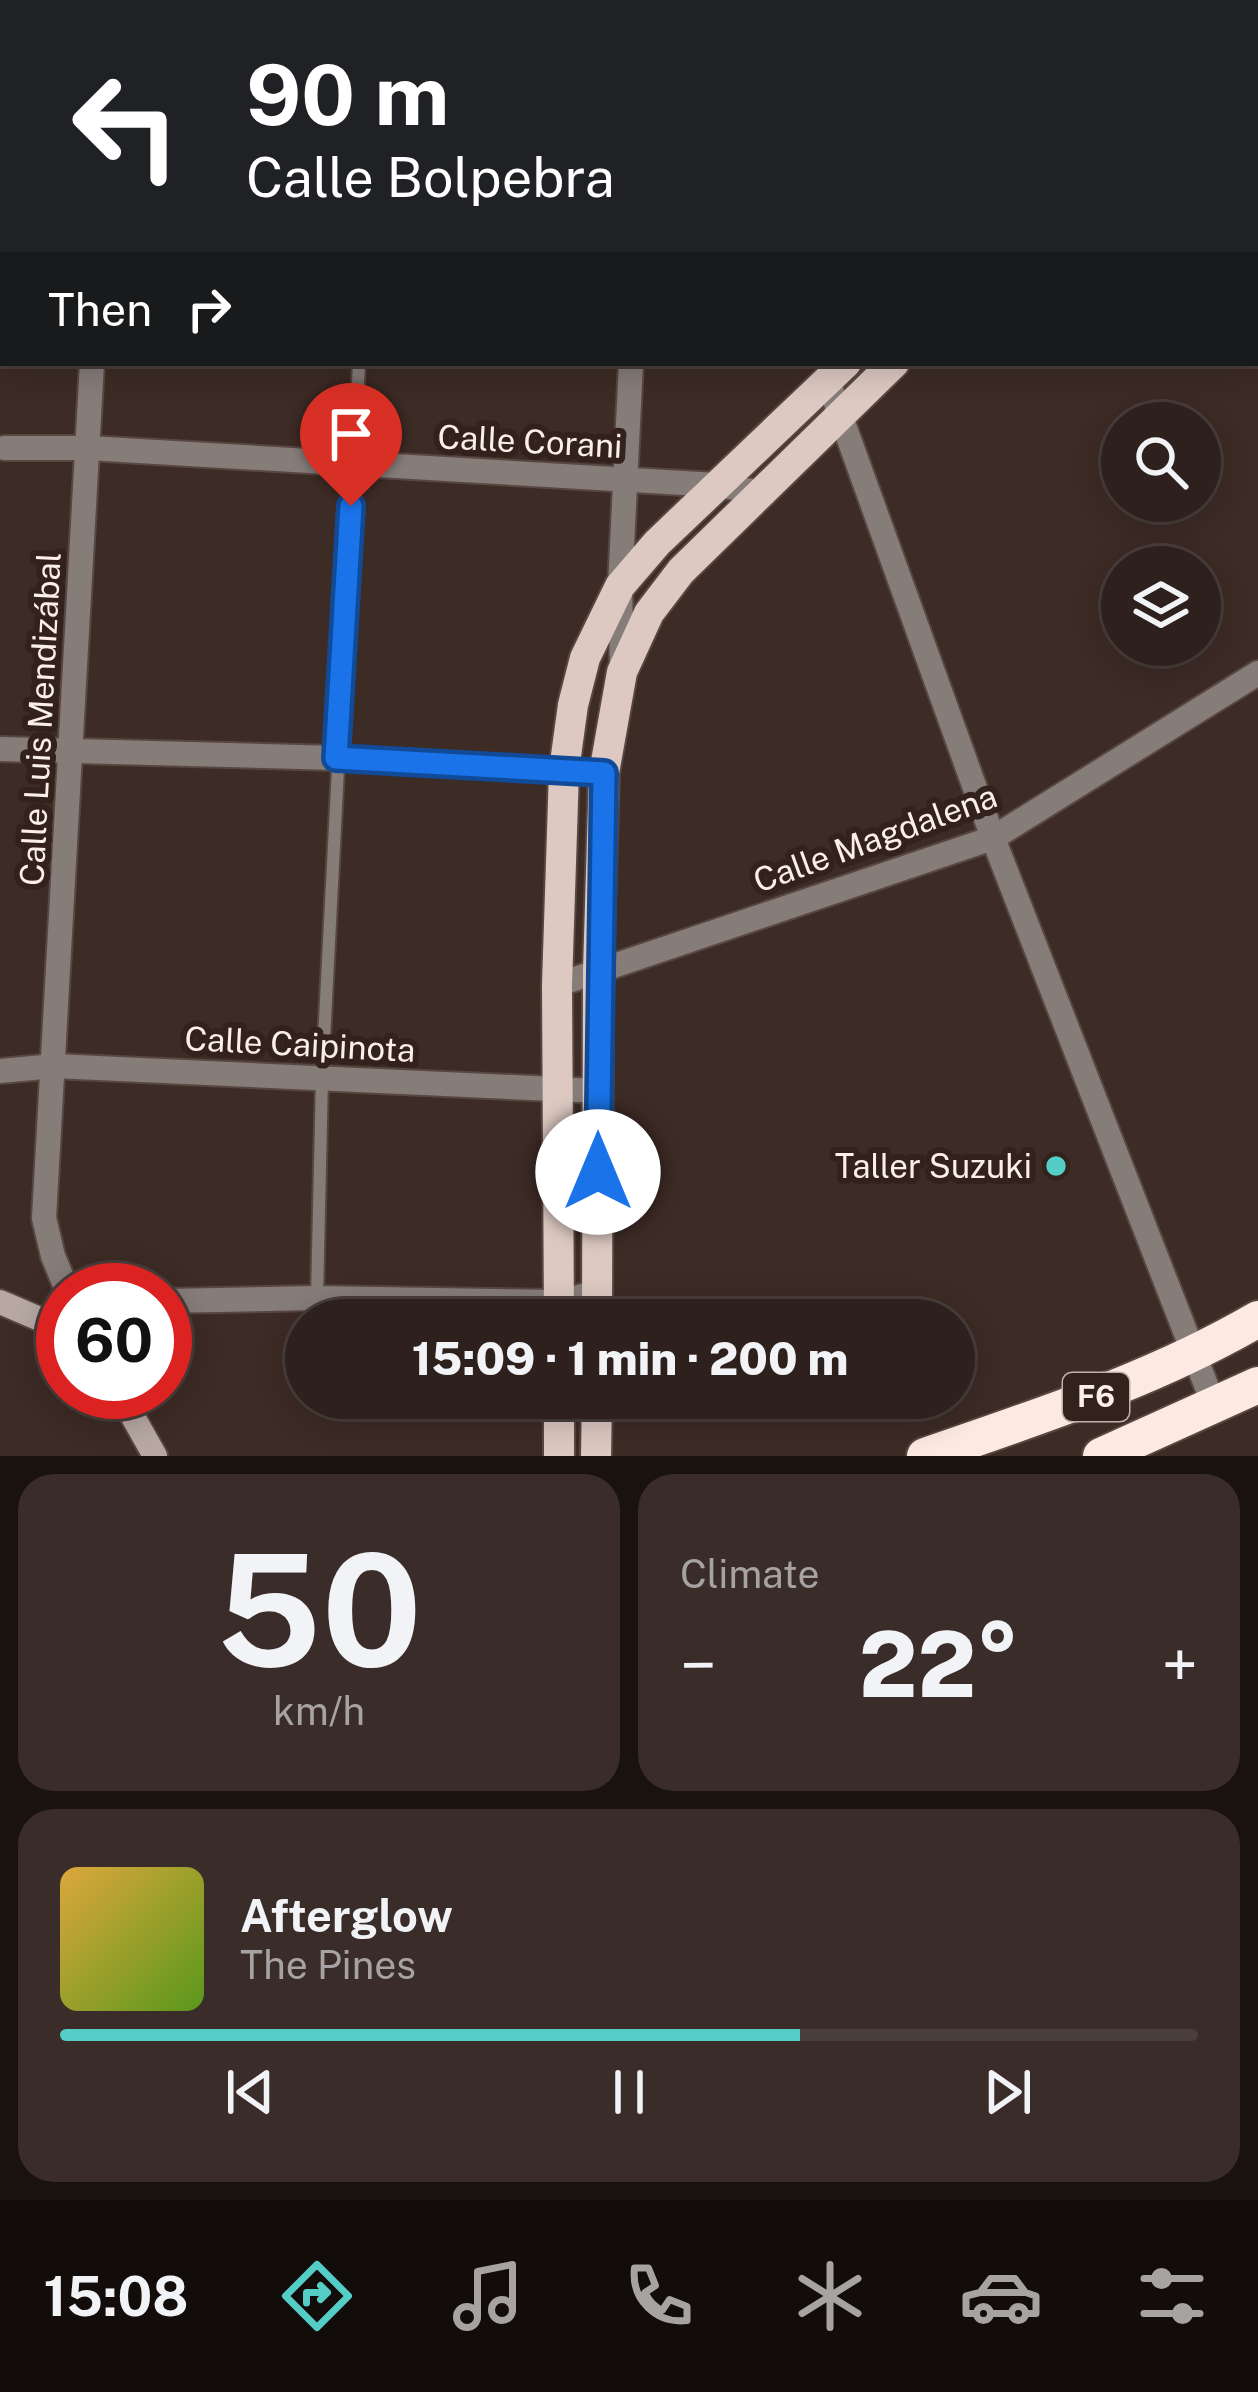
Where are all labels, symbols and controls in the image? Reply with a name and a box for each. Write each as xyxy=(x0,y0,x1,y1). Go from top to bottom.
text: 90 m xyxy=(246,45,449,144)
icon: left xyxy=(48,48,204,204)
text: Calle Bolpebra xyxy=(246,146,615,209)
icon: right xyxy=(176,276,242,342)
text: Then xyxy=(48,283,152,336)
pin xyxy=(300,383,402,506)
icon: arrive xyxy=(318,401,384,467)
map controls xyxy=(1101,402,1221,666)
button: search xyxy=(1101,402,1221,522)
street label: Calle Corani xyxy=(437,417,623,465)
button: layers xyxy=(1101,546,1221,666)
street label: Calle Luis Mendizábal xyxy=(12,551,68,887)
street label: Calle Magdalena xyxy=(748,776,1002,900)
street label: Calle Caipinota xyxy=(184,1019,416,1069)
position arrow xyxy=(535,1109,661,1235)
place label: Taller Suzuki xyxy=(835,1147,1032,1185)
marker: Taller Suzuki xyxy=(1043,1153,1069,1179)
speed limit sign: 60 xyxy=(36,1263,192,1419)
text: 15:09 · 1 min · 200 m xyxy=(412,1332,848,1385)
road number: F6 xyxy=(1063,1373,1129,1421)
text: 50 xyxy=(216,1518,422,1701)
text: Climate xyxy=(680,1551,820,1597)
text: 22° xyxy=(859,1611,1019,1717)
text: − xyxy=(680,1626,717,1704)
text: + xyxy=(1161,1626,1198,1704)
text: km/h xyxy=(273,1688,365,1734)
text: Afterglow xyxy=(240,1889,453,1942)
text: The Pines xyxy=(240,1942,416,1988)
icon: previous xyxy=(217,2059,283,2125)
icon: pause xyxy=(596,2059,662,2125)
icon: next xyxy=(975,2059,1041,2125)
icon: directions xyxy=(275,2254,359,2338)
icon: music xyxy=(446,2254,530,2338)
icon: phone xyxy=(617,2254,701,2338)
icon: climate xyxy=(788,2254,872,2338)
icon: car xyxy=(959,2254,1043,2338)
icon: filters xyxy=(1130,2254,1214,2338)
text: 15:08 xyxy=(44,2265,188,2328)

